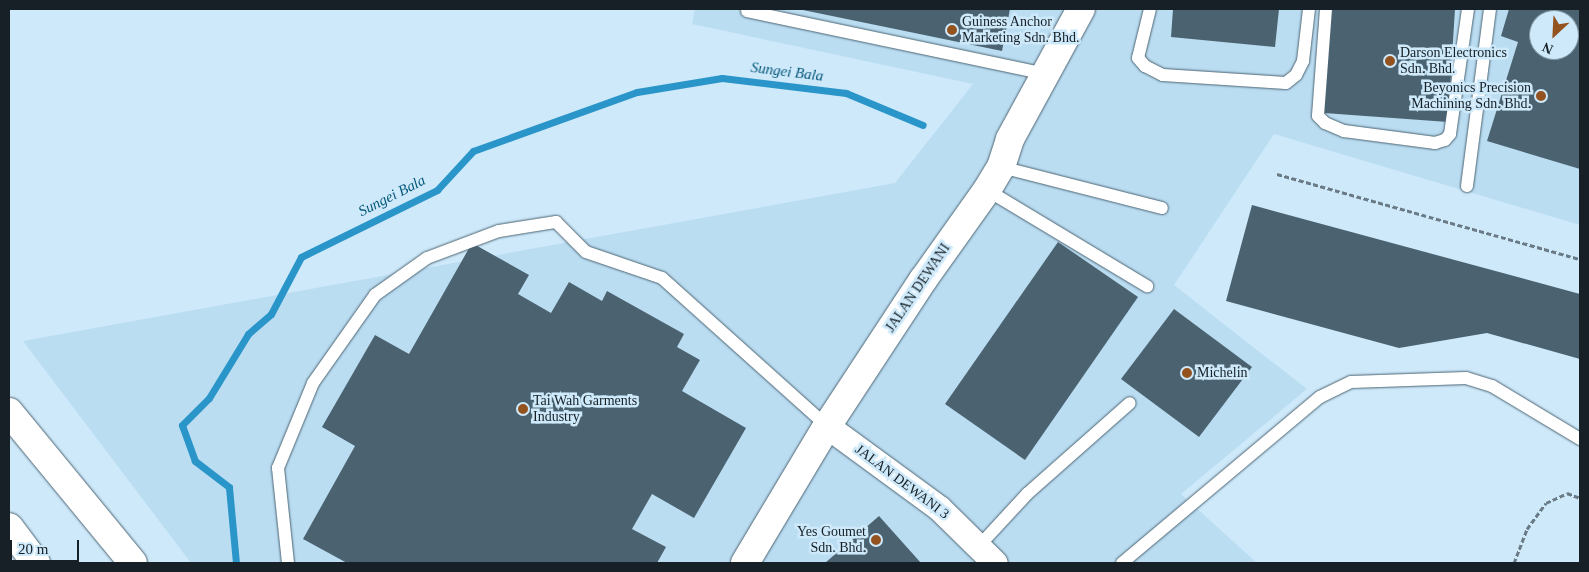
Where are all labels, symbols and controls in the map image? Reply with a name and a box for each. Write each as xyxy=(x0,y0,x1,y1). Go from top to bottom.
north arrow xyxy=(1529,10,1579,60)
place label: Guiness Anchor Marketing Sdn. Bhd. xyxy=(962,14,1079,46)
marker: Guiness Anchor Marketing Sdn. Bhd. xyxy=(946,24,958,36)
text: N xyxy=(1540,39,1556,57)
place label: Darson Electronics Sdn. Bhd. xyxy=(1400,45,1507,78)
marker: Darson Electronics Sdn. Bhd. xyxy=(1384,55,1396,67)
water label: Sungei Bala xyxy=(750,59,824,85)
place label: Beyonics Precision Machining Sdn. Bhd. xyxy=(1411,80,1531,112)
marker: Beyonics Precision Machining Sdn. Bhd. xyxy=(1535,90,1547,102)
water label: Sungei Bala xyxy=(355,171,429,221)
street label: JALAN DEWANI xyxy=(882,241,954,335)
place label: Michelin xyxy=(1197,365,1248,381)
marker: Michelin xyxy=(1181,367,1193,379)
place label: Tai Wah Garments Industry xyxy=(533,393,637,426)
marker: Tai Wah Garments Industry xyxy=(517,403,529,415)
street label: JALAN DEWANI 3 xyxy=(852,441,952,523)
place label: Yes Goumet Sdn. Bhd. xyxy=(797,524,866,556)
scale bar xyxy=(12,530,81,562)
marker: Yes Goumet Sdn. Bhd. xyxy=(870,534,882,546)
text: 20 m xyxy=(18,541,48,557)

